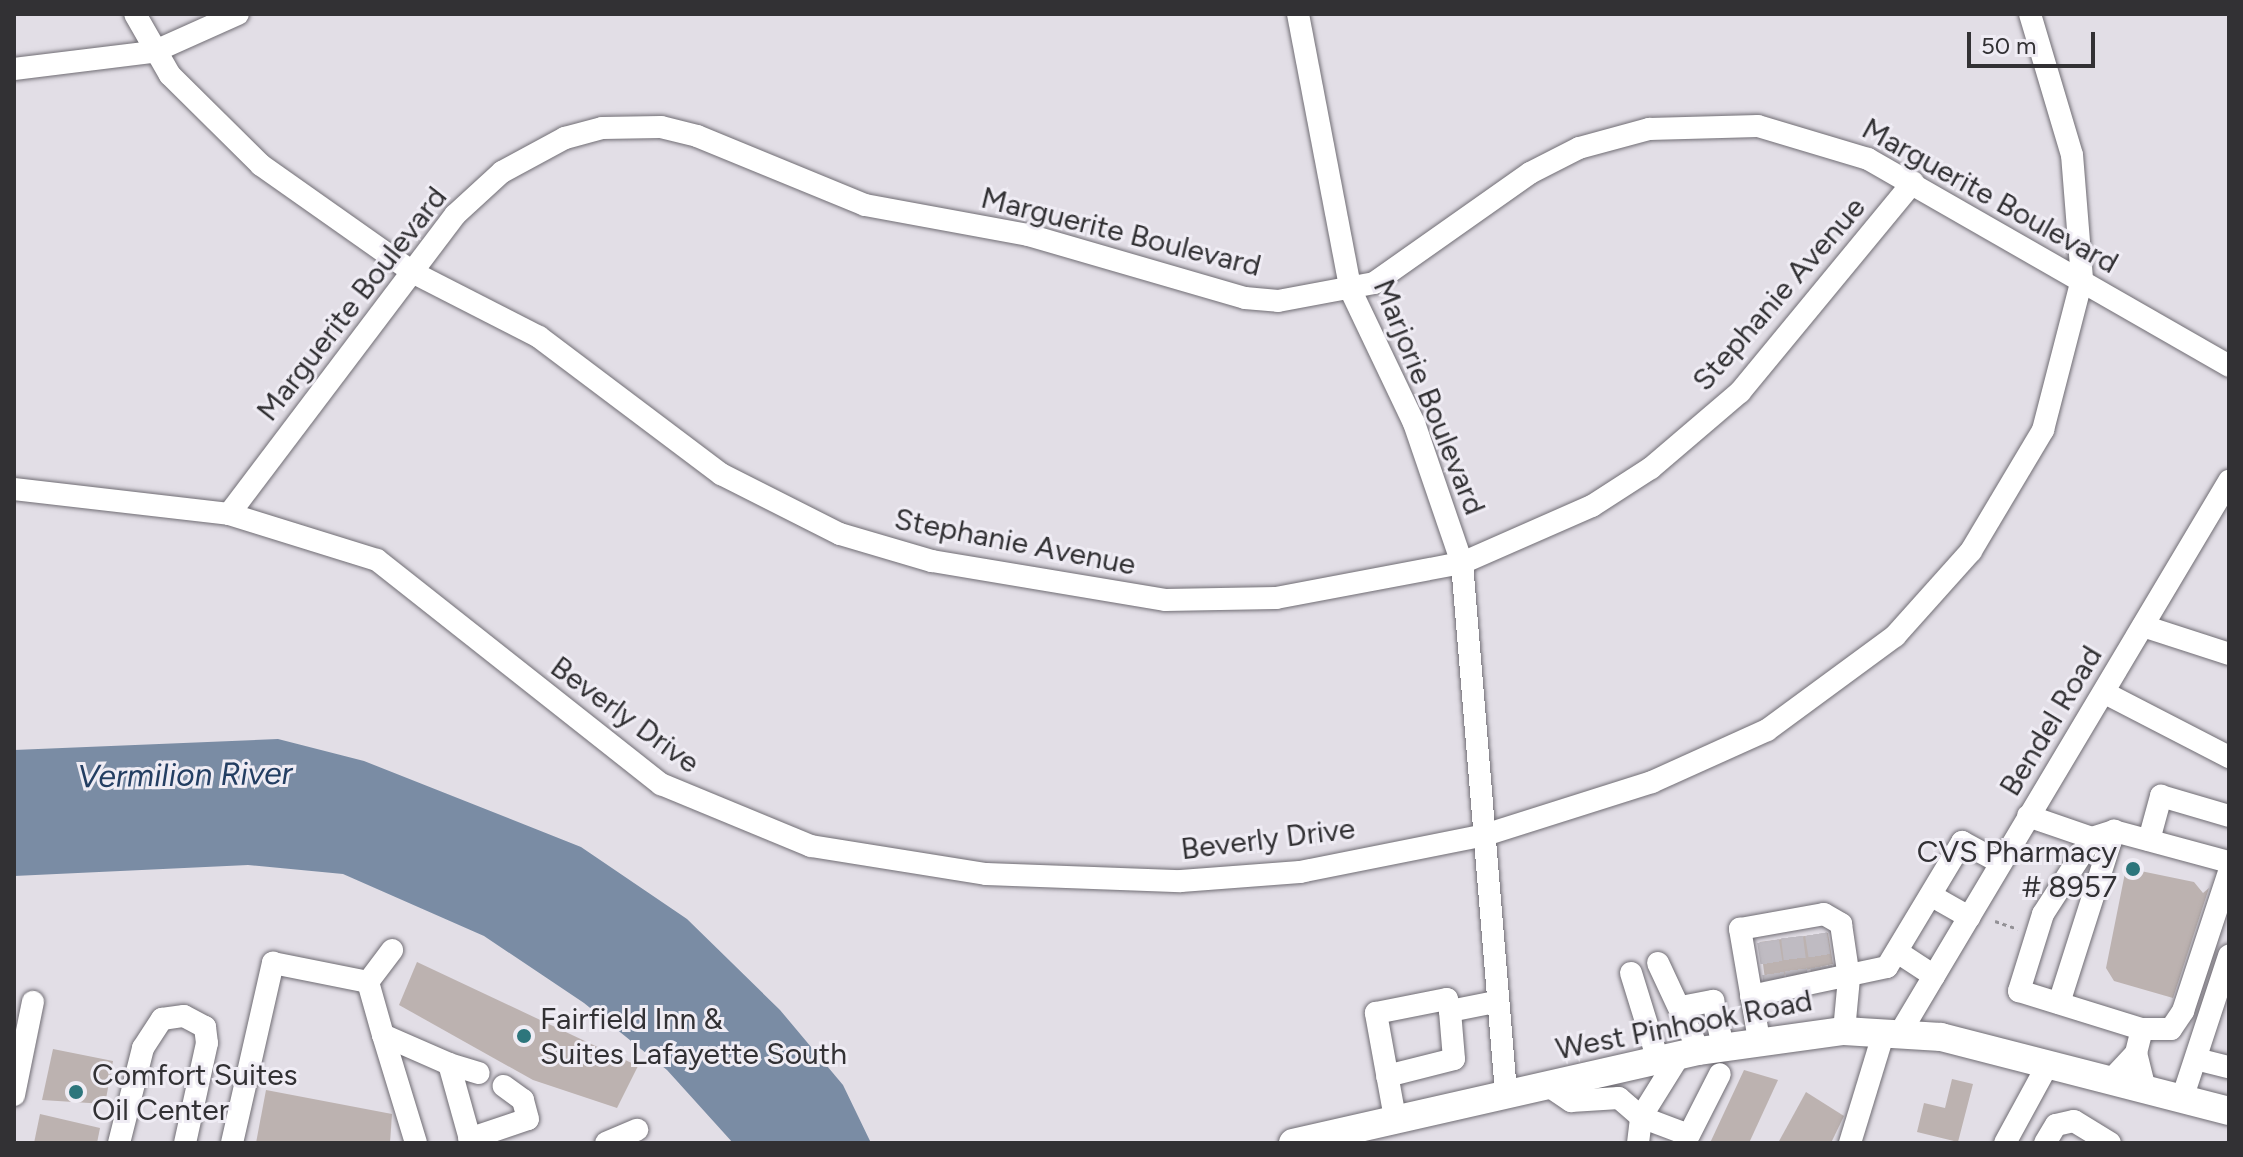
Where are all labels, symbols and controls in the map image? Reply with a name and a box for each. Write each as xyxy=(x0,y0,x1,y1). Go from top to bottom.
scale bar xyxy=(1971,16,2099,66)
text: 50 m xyxy=(1981,31,2037,60)
street label: Marguerite Boulevard xyxy=(1856,111,2124,281)
street label: Marguerite Boulevard xyxy=(249,180,455,428)
street label: Marguerite Boulevard xyxy=(977,180,1265,284)
street label: Stephanie Avenue xyxy=(1685,190,1873,398)
street label: Marjorie Boulevard xyxy=(1365,274,1493,520)
street label: Stephanie Avenue xyxy=(891,501,1139,583)
street label: Bendel Road xyxy=(1992,640,2110,802)
street label: Beverly Drive xyxy=(544,649,706,781)
water label: Vermilion River xyxy=(77,754,293,796)
street label: Beverly Drive xyxy=(1179,810,1357,868)
place label: CVS Pharmacy # 8957 xyxy=(1917,834,2117,904)
marker: CVS Pharmacy # 8957 xyxy=(2124,860,2142,878)
street label: West Pinhook Road xyxy=(1553,982,1815,1068)
place label: Fairfield Inn & Suites Lafayette South xyxy=(540,1001,847,1072)
marker: Fairfield Inn & Suites Lafayette South xyxy=(515,1027,533,1045)
place label: Comfort Suites Oil Center xyxy=(92,1057,298,1128)
marker: Comfort Suites Oil Center xyxy=(67,1083,85,1101)

